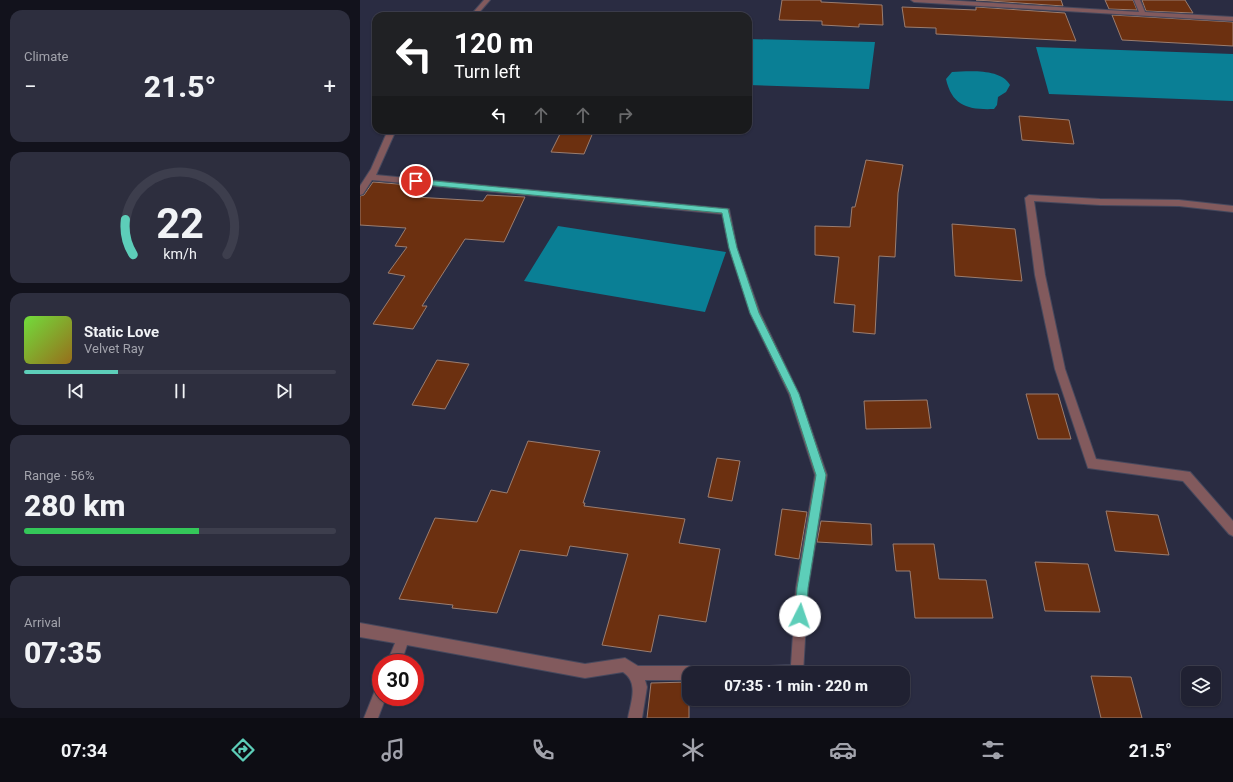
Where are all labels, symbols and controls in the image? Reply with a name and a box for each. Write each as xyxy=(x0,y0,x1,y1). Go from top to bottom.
text: 120 m xyxy=(454,27,533,60)
icon: left xyxy=(388,28,440,80)
text: Climate xyxy=(24,49,68,64)
text: Turn left xyxy=(454,61,520,82)
text: 21.5° xyxy=(144,69,216,104)
text: − xyxy=(24,74,37,99)
text: + xyxy=(324,74,336,99)
icon: left xyxy=(488,104,510,126)
icon: ahead xyxy=(530,104,552,126)
icon: ahead xyxy=(572,104,594,126)
icon: right xyxy=(614,104,636,126)
pin xyxy=(399,164,433,198)
icon: arrive xyxy=(405,170,427,192)
text: 22 xyxy=(156,199,204,248)
text: km/h xyxy=(163,246,197,262)
text: Static Love xyxy=(84,323,159,341)
text: Velvet Ray xyxy=(84,341,144,356)
icon: previous xyxy=(65,380,87,402)
icon: pause xyxy=(169,380,191,402)
icon: next xyxy=(273,380,295,402)
text: Range · 56% xyxy=(24,468,94,483)
text: 280 km xyxy=(24,488,126,523)
position arrow xyxy=(779,595,821,637)
text: Arrival xyxy=(24,615,61,630)
text: 07:35 xyxy=(24,635,102,670)
speed limit sign: 30 xyxy=(372,654,424,706)
map controls xyxy=(1181,666,1221,706)
button: layers xyxy=(1181,666,1221,706)
text: 07:35 · 1 min · 220 m xyxy=(724,677,868,695)
icon: directions xyxy=(229,736,257,764)
icon: music xyxy=(379,736,407,764)
icon: phone xyxy=(529,736,557,764)
icon: climate xyxy=(679,736,707,764)
icon: car xyxy=(829,736,857,764)
icon: filters xyxy=(979,736,1007,764)
text: 07:34 xyxy=(61,740,107,761)
text: 21.5° xyxy=(1129,740,1172,761)

